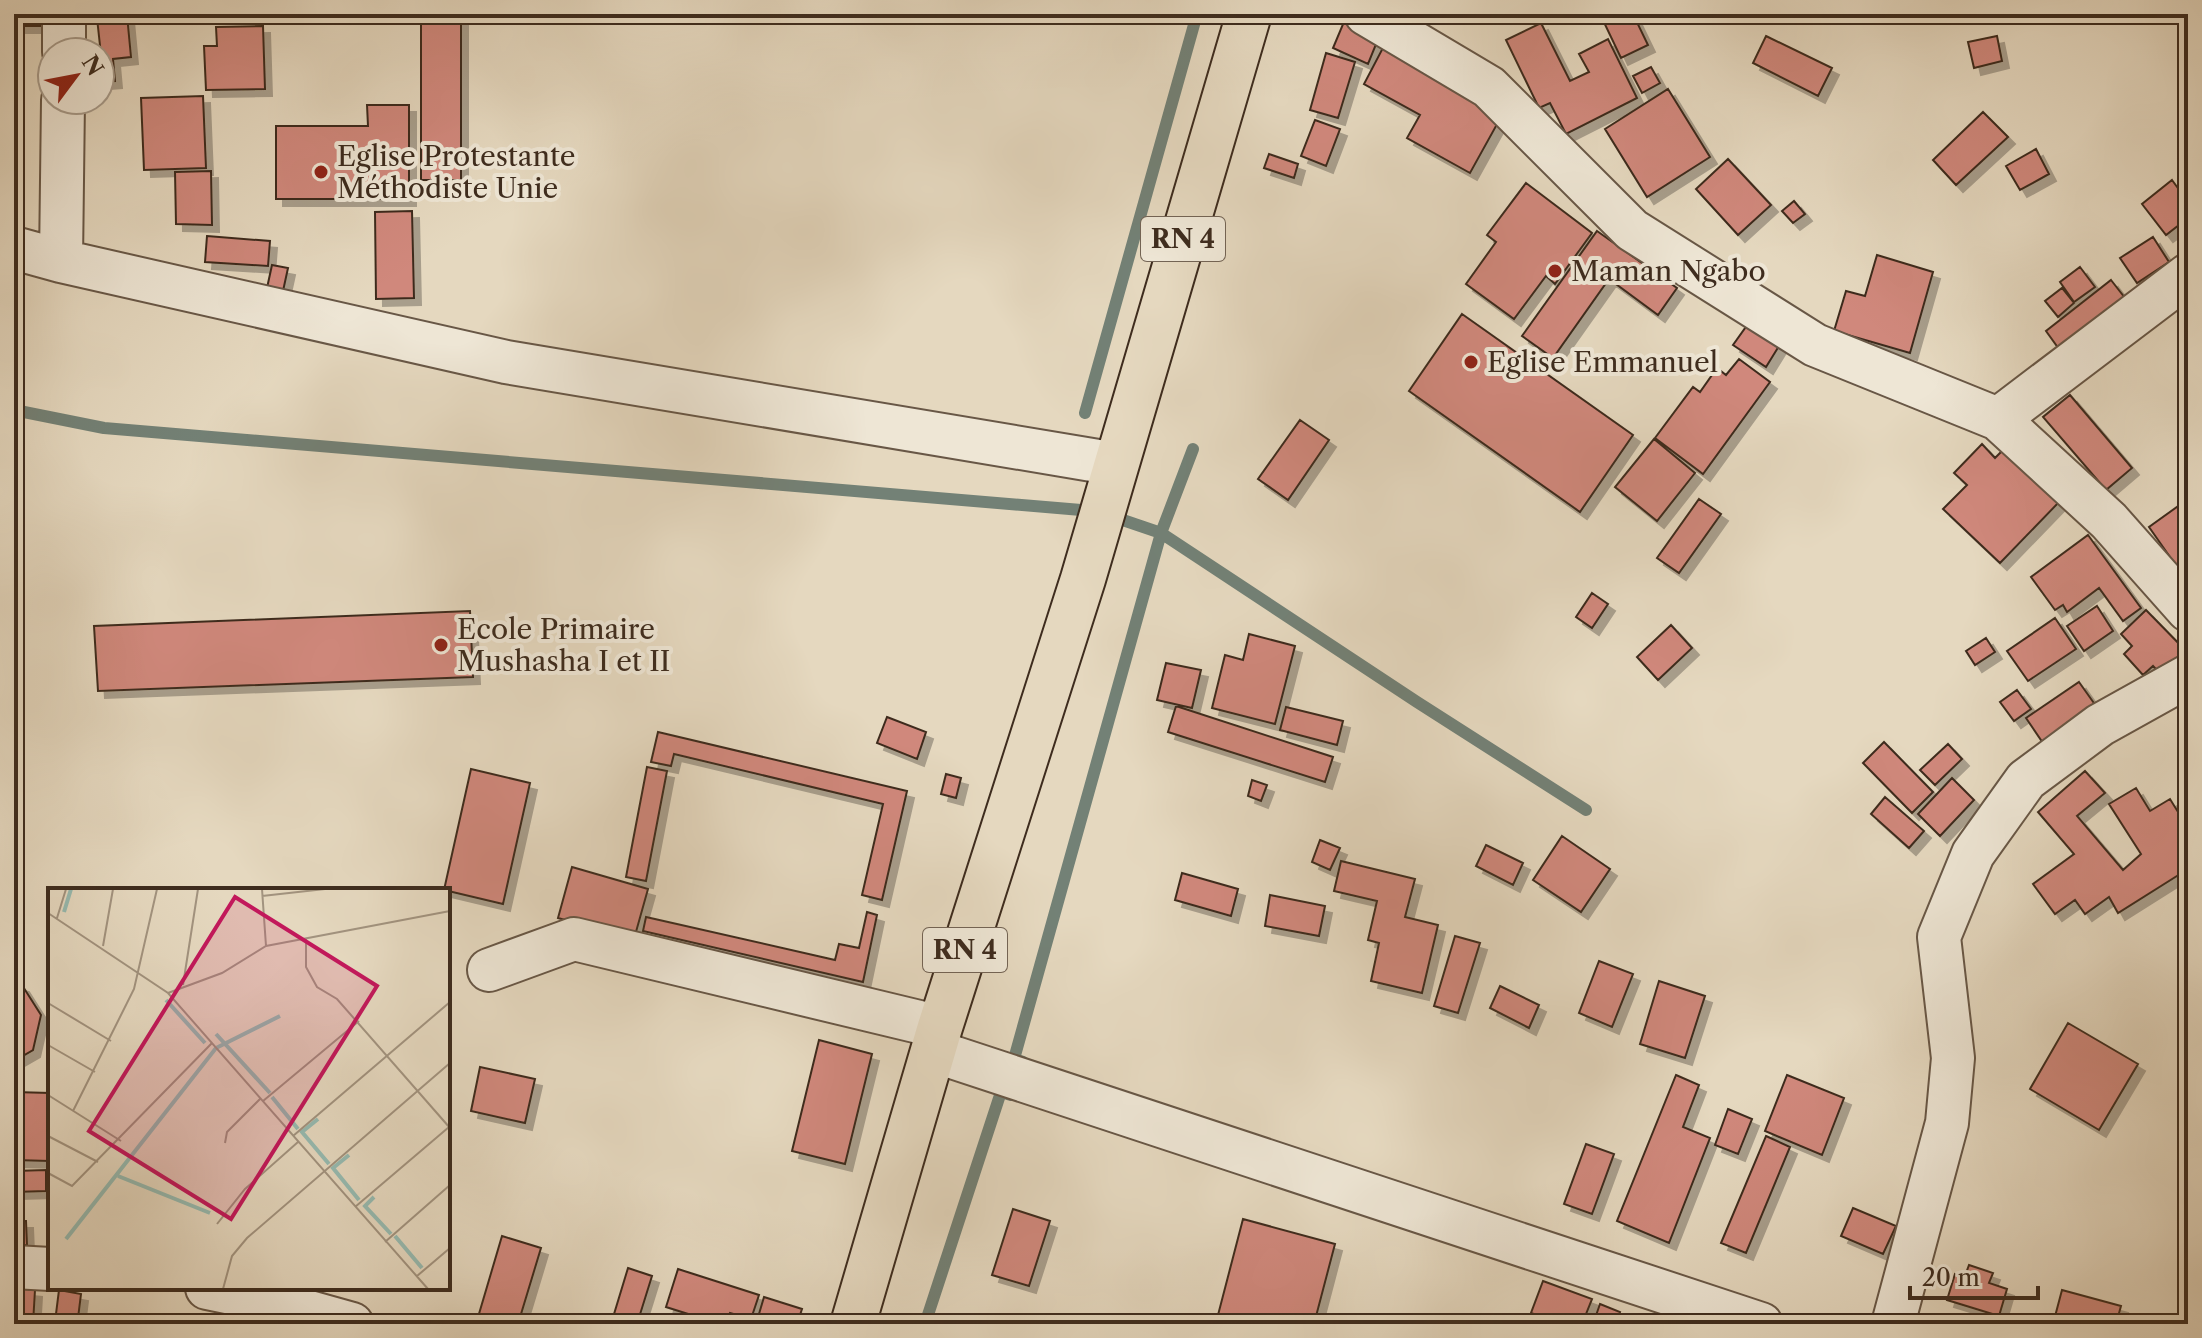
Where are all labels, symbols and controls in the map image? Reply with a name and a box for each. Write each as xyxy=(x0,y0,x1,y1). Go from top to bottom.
north arrow xyxy=(36,36,116,116)
text: N xyxy=(76,50,109,81)
place label: Eglise Protestante Méthodiste Unie xyxy=(337,139,576,205)
marker: Eglise Protestante Méthodiste Unie xyxy=(312,163,330,181)
road number: RN 4 xyxy=(1141,217,1225,261)
place label: Maman Ngabo xyxy=(1571,254,1766,288)
marker: Maman Ngabo xyxy=(1546,262,1564,280)
place label: Eglise Emmanuel xyxy=(1487,345,1718,379)
marker: Eglise Emmanuel xyxy=(1462,353,1480,371)
place label: Ecole Primaire Mushasha I et II xyxy=(457,612,670,678)
marker: Ecole Primaire Mushasha I et II xyxy=(432,636,450,654)
inset map xyxy=(48,888,450,1290)
road number: RN 4 xyxy=(923,928,1007,972)
scale bar xyxy=(1910,1250,2038,1300)
text: 20 m xyxy=(1922,1263,1980,1292)

